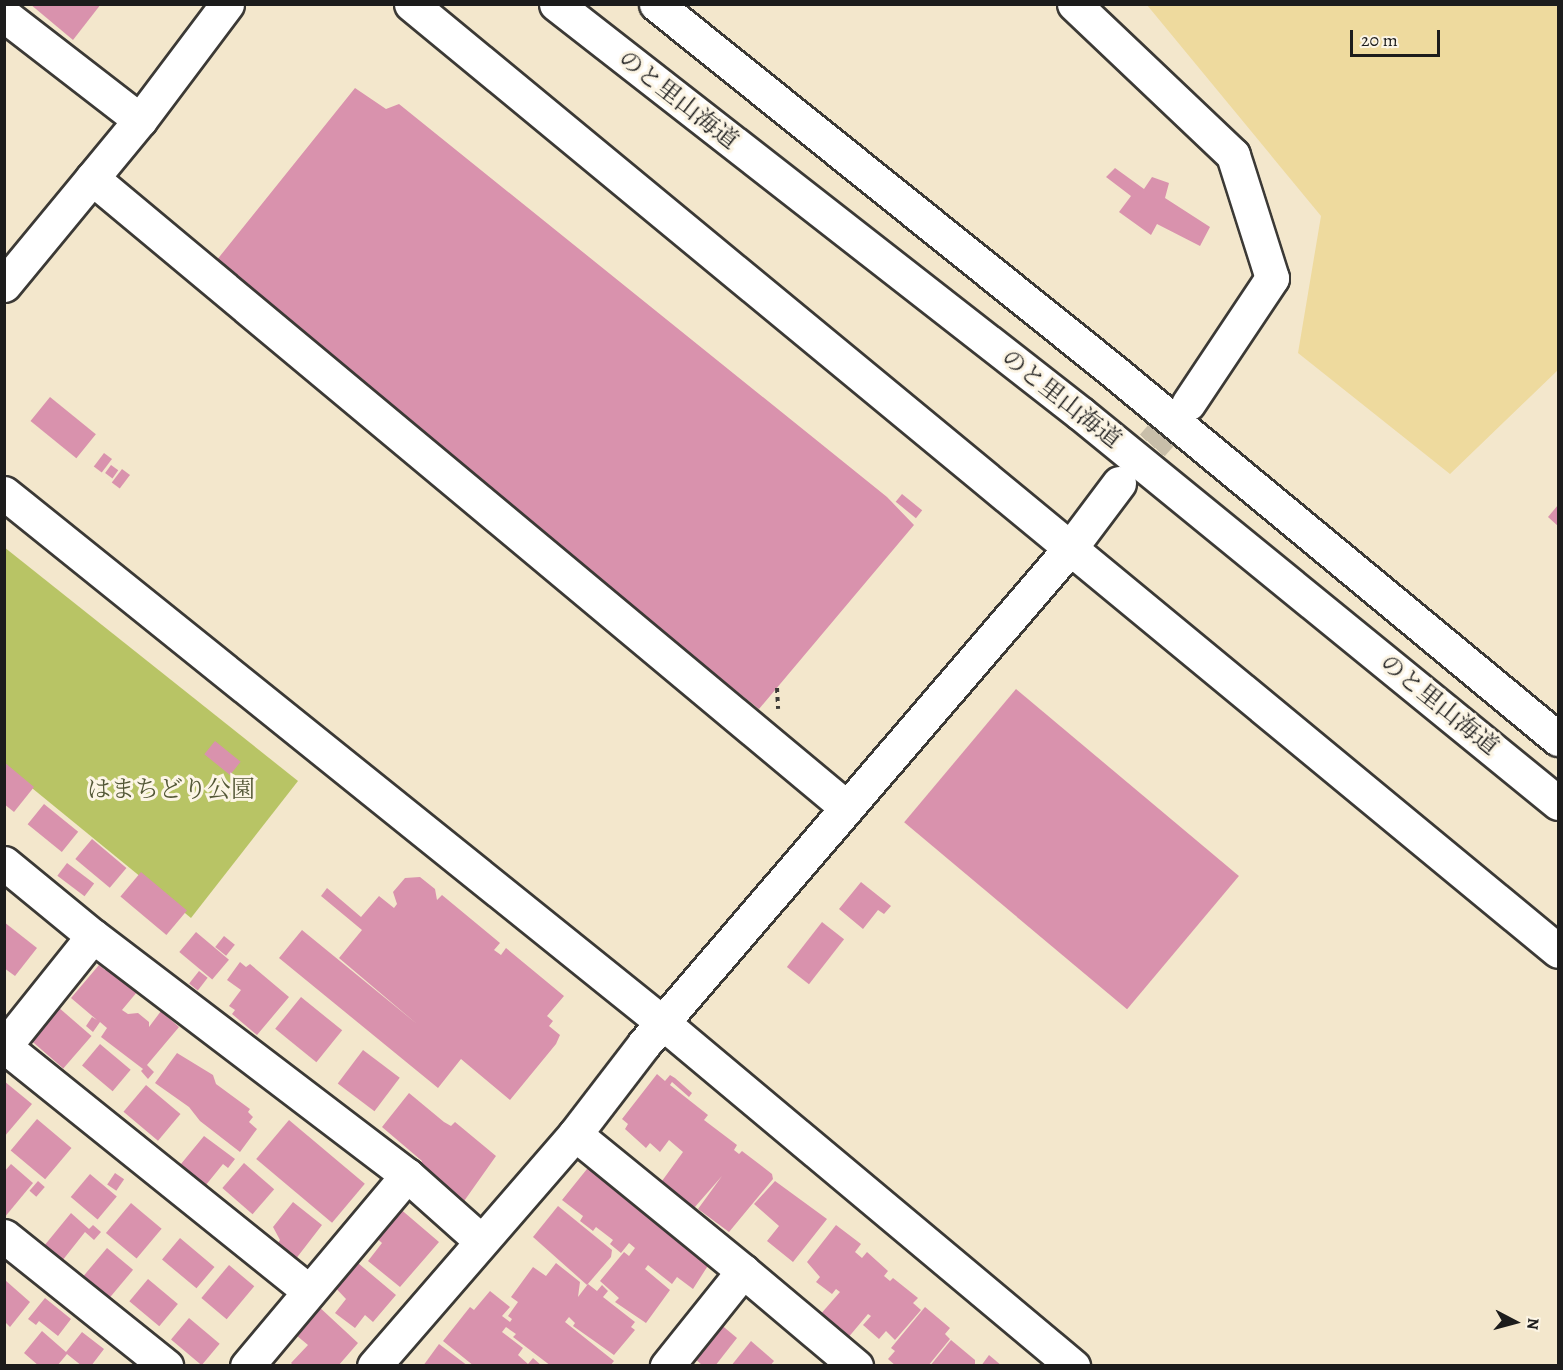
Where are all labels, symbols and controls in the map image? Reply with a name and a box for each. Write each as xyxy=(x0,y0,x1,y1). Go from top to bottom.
scale bar xyxy=(1353,18,1443,56)
text: 20 m xyxy=(1361,28,1398,52)
street label: のと里山海道 xyxy=(612,44,744,156)
street label: のと里山海道 xyxy=(995,343,1127,455)
street label: のと里山海道 xyxy=(1374,648,1504,762)
park label: はまちどり公園 xyxy=(87,776,255,804)
north arrow xyxy=(1485,1292,1545,1352)
text: N xyxy=(1521,1317,1544,1331)

